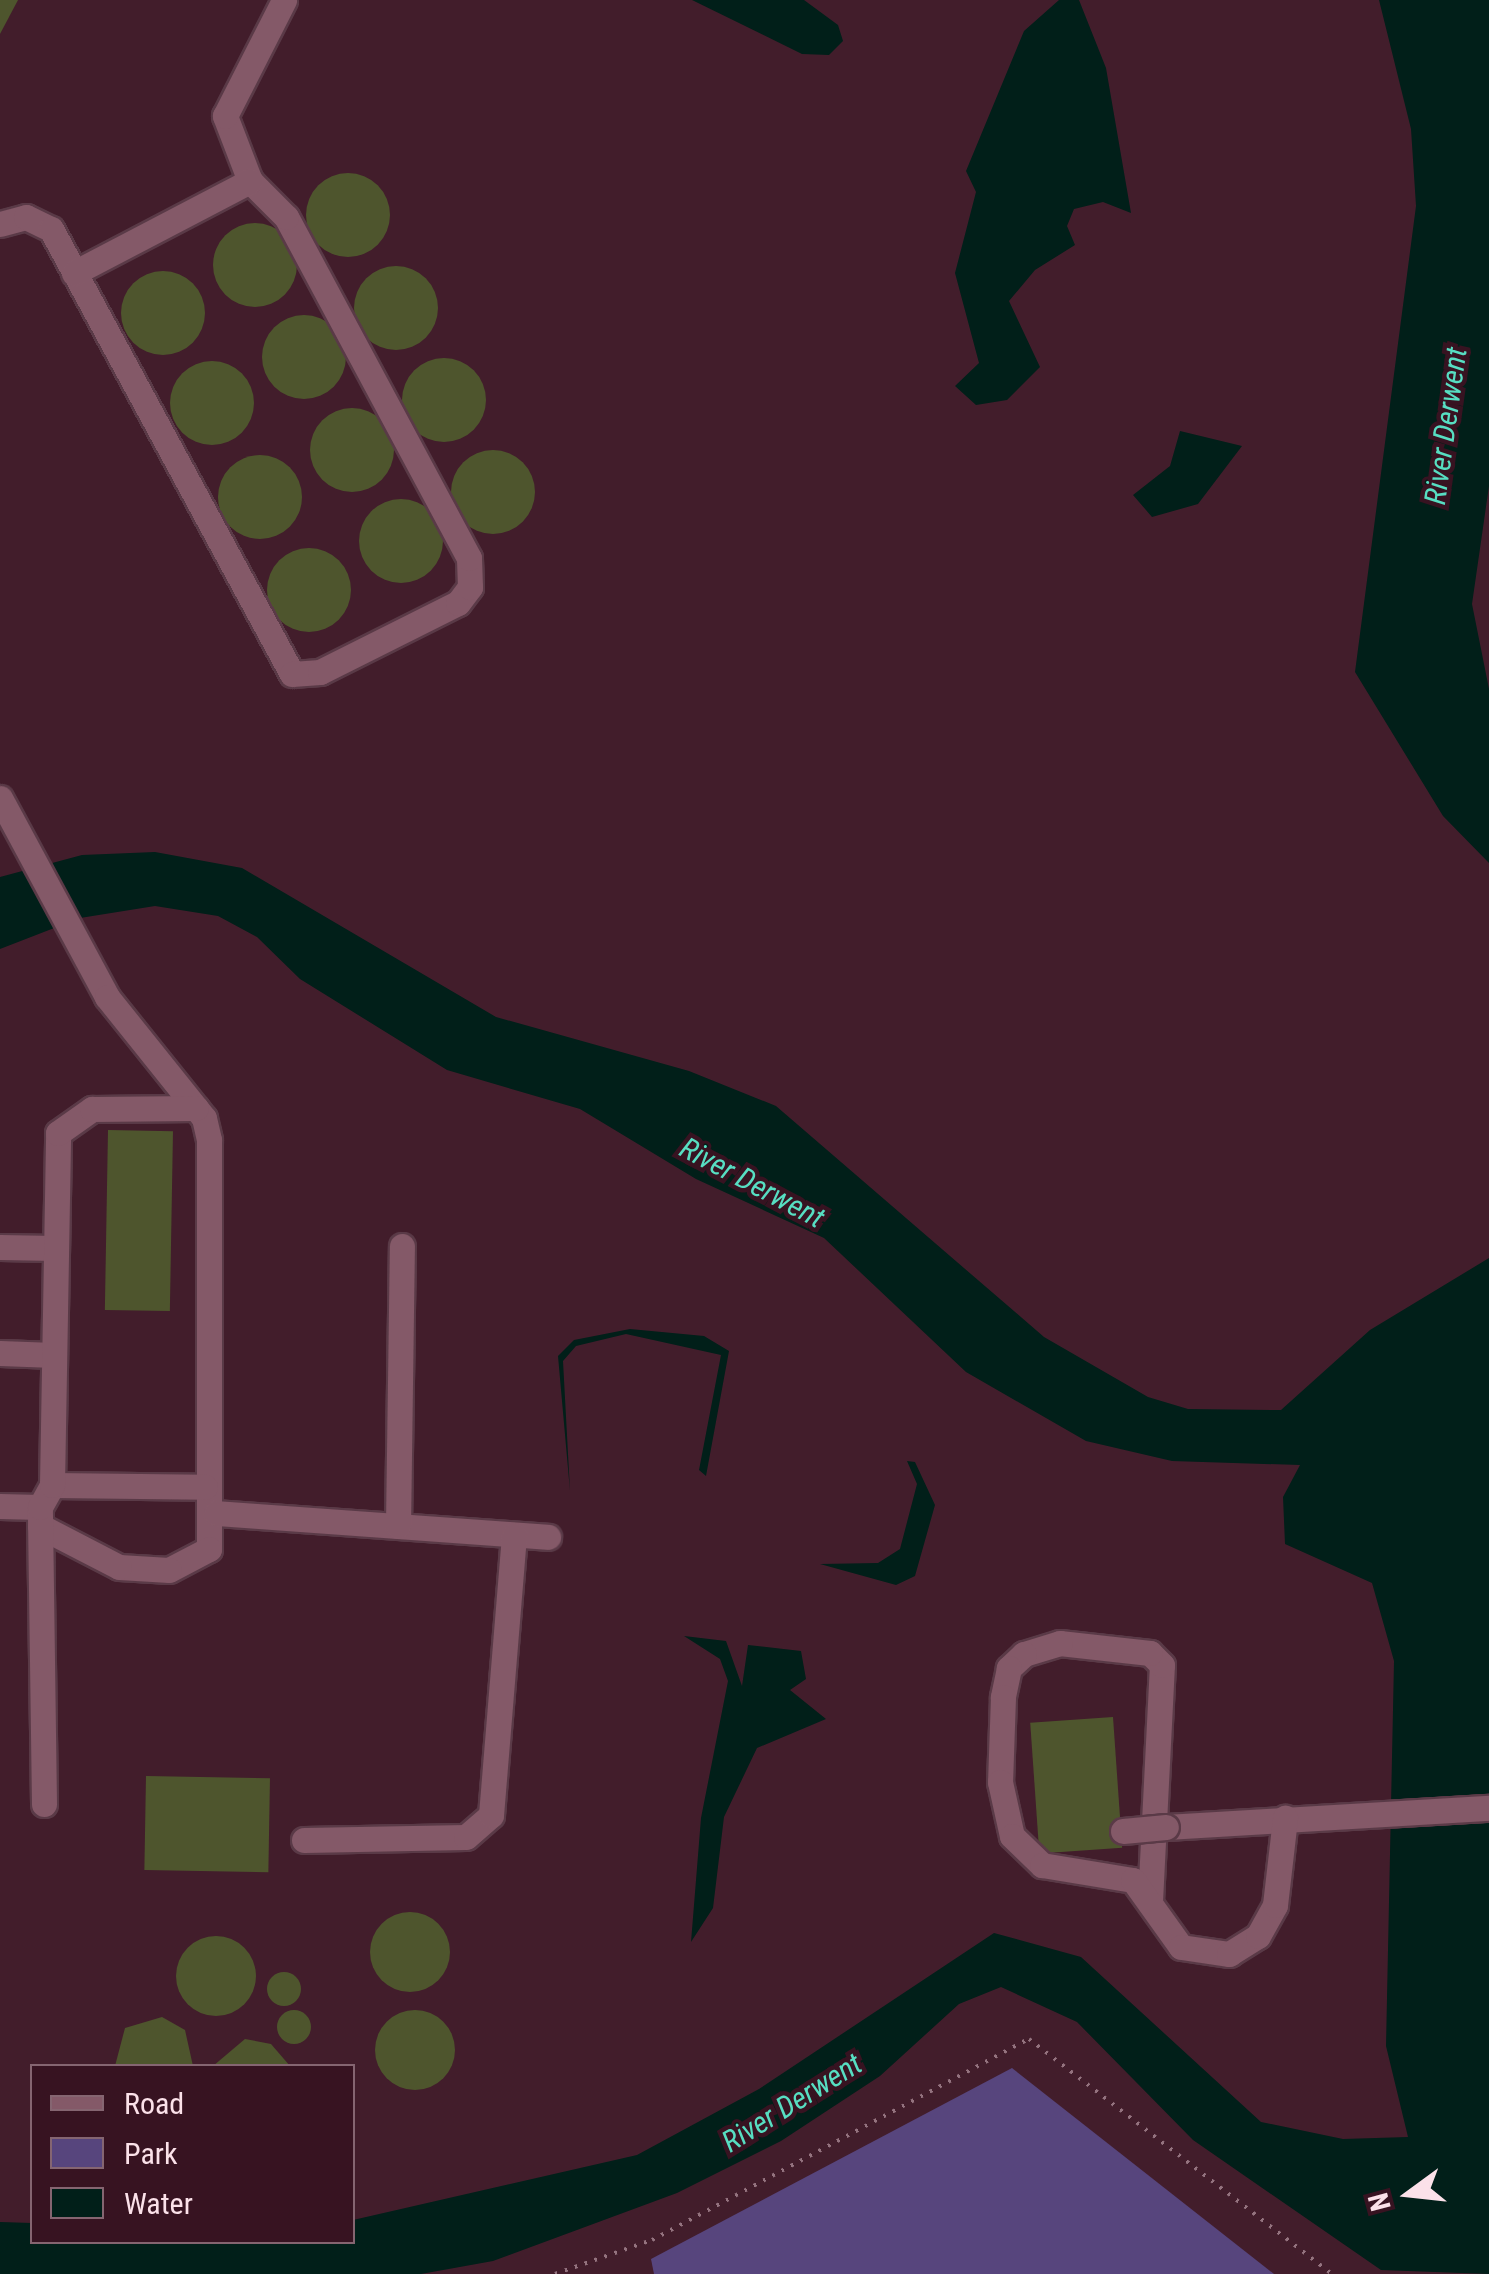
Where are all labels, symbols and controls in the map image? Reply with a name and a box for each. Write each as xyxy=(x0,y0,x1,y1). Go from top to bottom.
water label: River Derwent xyxy=(1417,345,1475,507)
water label: River Derwent xyxy=(674,1130,830,1236)
water label: River Derwent xyxy=(715,2046,869,2160)
legend xyxy=(30,2064,355,2244)
text: Road xyxy=(124,2086,184,2121)
text: Park xyxy=(124,2136,178,2171)
north arrow xyxy=(1359,2144,1459,2244)
text: Water xyxy=(124,2186,193,2221)
text: N xyxy=(1361,2189,1398,2214)

